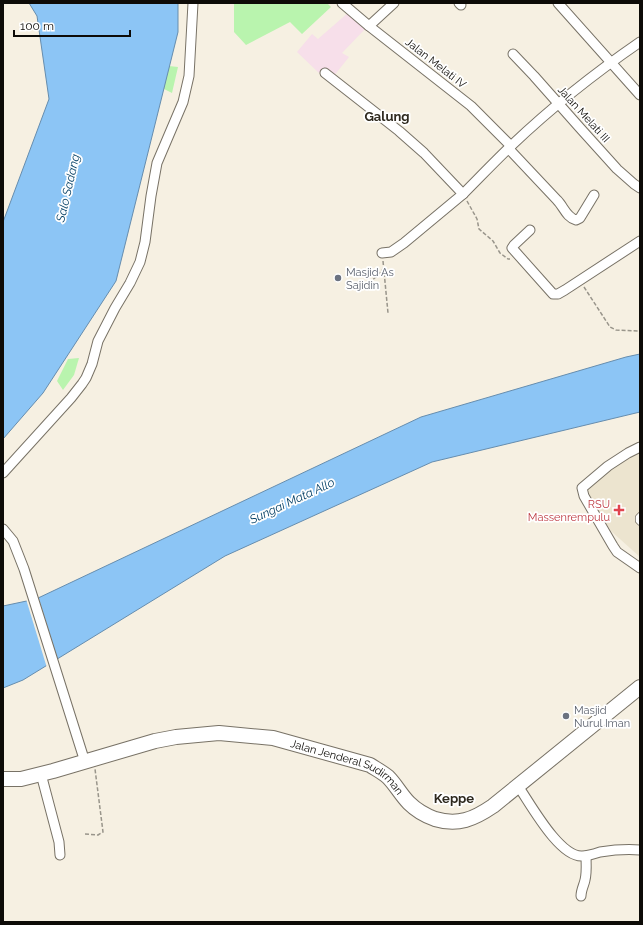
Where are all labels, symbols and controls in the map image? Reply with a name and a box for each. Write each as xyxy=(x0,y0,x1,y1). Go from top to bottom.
scale bar xyxy=(14,12,130,38)
text: 100 m xyxy=(20,19,54,33)
street label: Jalan Melati IV xyxy=(403,36,469,91)
street label: Jalan Melati III xyxy=(555,83,612,145)
district label: Galung xyxy=(364,109,410,124)
water label: Salo Sadang xyxy=(53,153,83,224)
place label: Masjid As Sajidin xyxy=(346,266,394,292)
marker: Masjid As Sajidin xyxy=(333,273,343,283)
water label: Sungai Mata Allo xyxy=(246,475,337,527)
place label: RSU Massenrempulu xyxy=(528,498,610,524)
marker: RSU Massenrempulu xyxy=(613,504,625,516)
place label: Masjid Nurul Iman xyxy=(574,704,630,730)
marker: Masjid Nurul Iman xyxy=(561,711,571,721)
street label: Jalan Jenderal Sudirman xyxy=(289,737,406,798)
district label: Keppe xyxy=(434,791,474,806)

